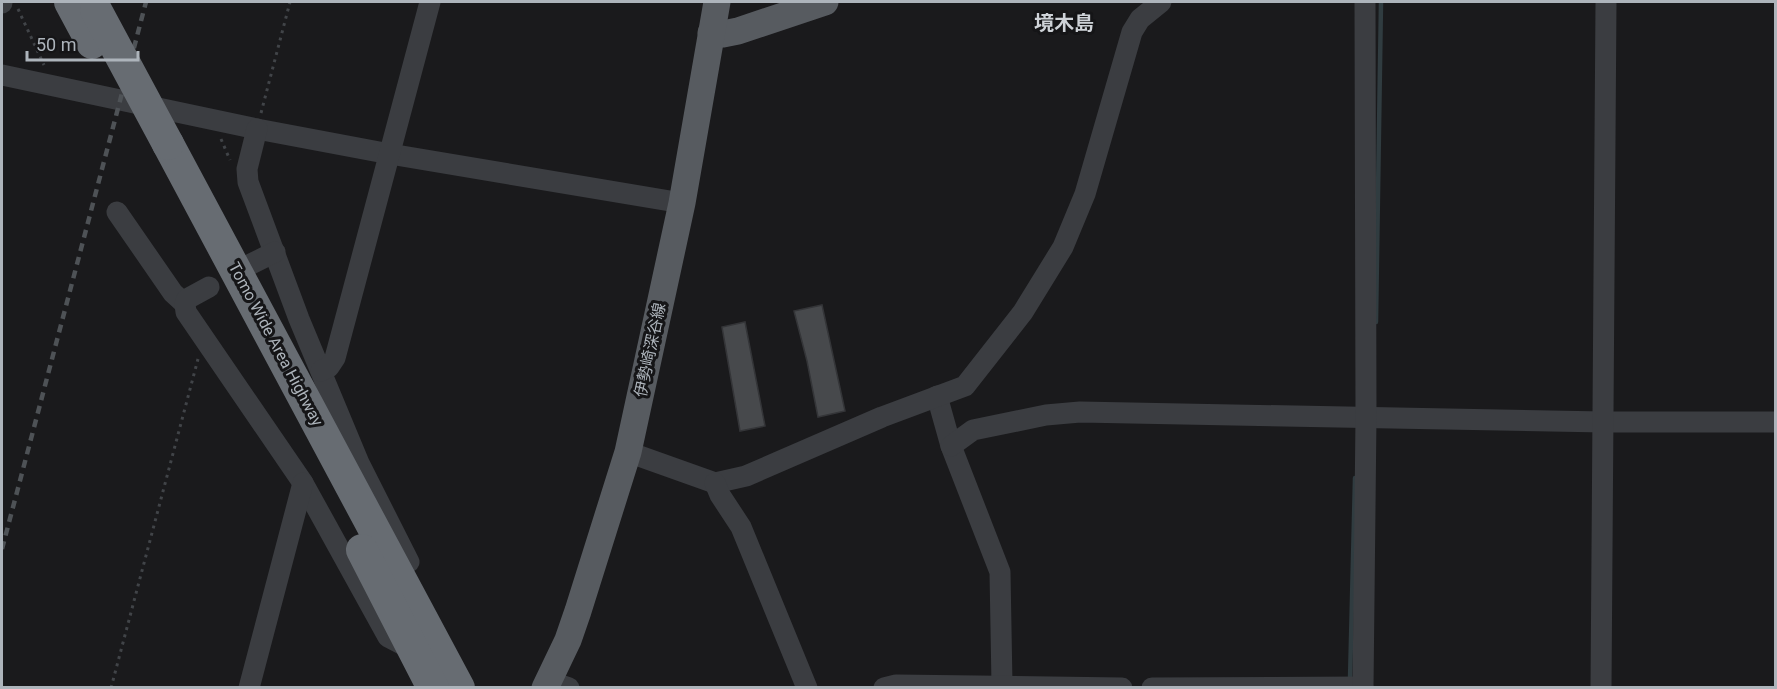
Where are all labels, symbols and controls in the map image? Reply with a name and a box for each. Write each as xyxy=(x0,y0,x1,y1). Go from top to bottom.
district label: 境木島 xyxy=(1034,11,1094,35)
scale bar xyxy=(27,24,138,62)
text: 50 m xyxy=(36,34,76,55)
street label: Tomo Wide Area Highway xyxy=(225,259,327,430)
street label: 伊勢崎深谷線 xyxy=(631,301,669,399)

